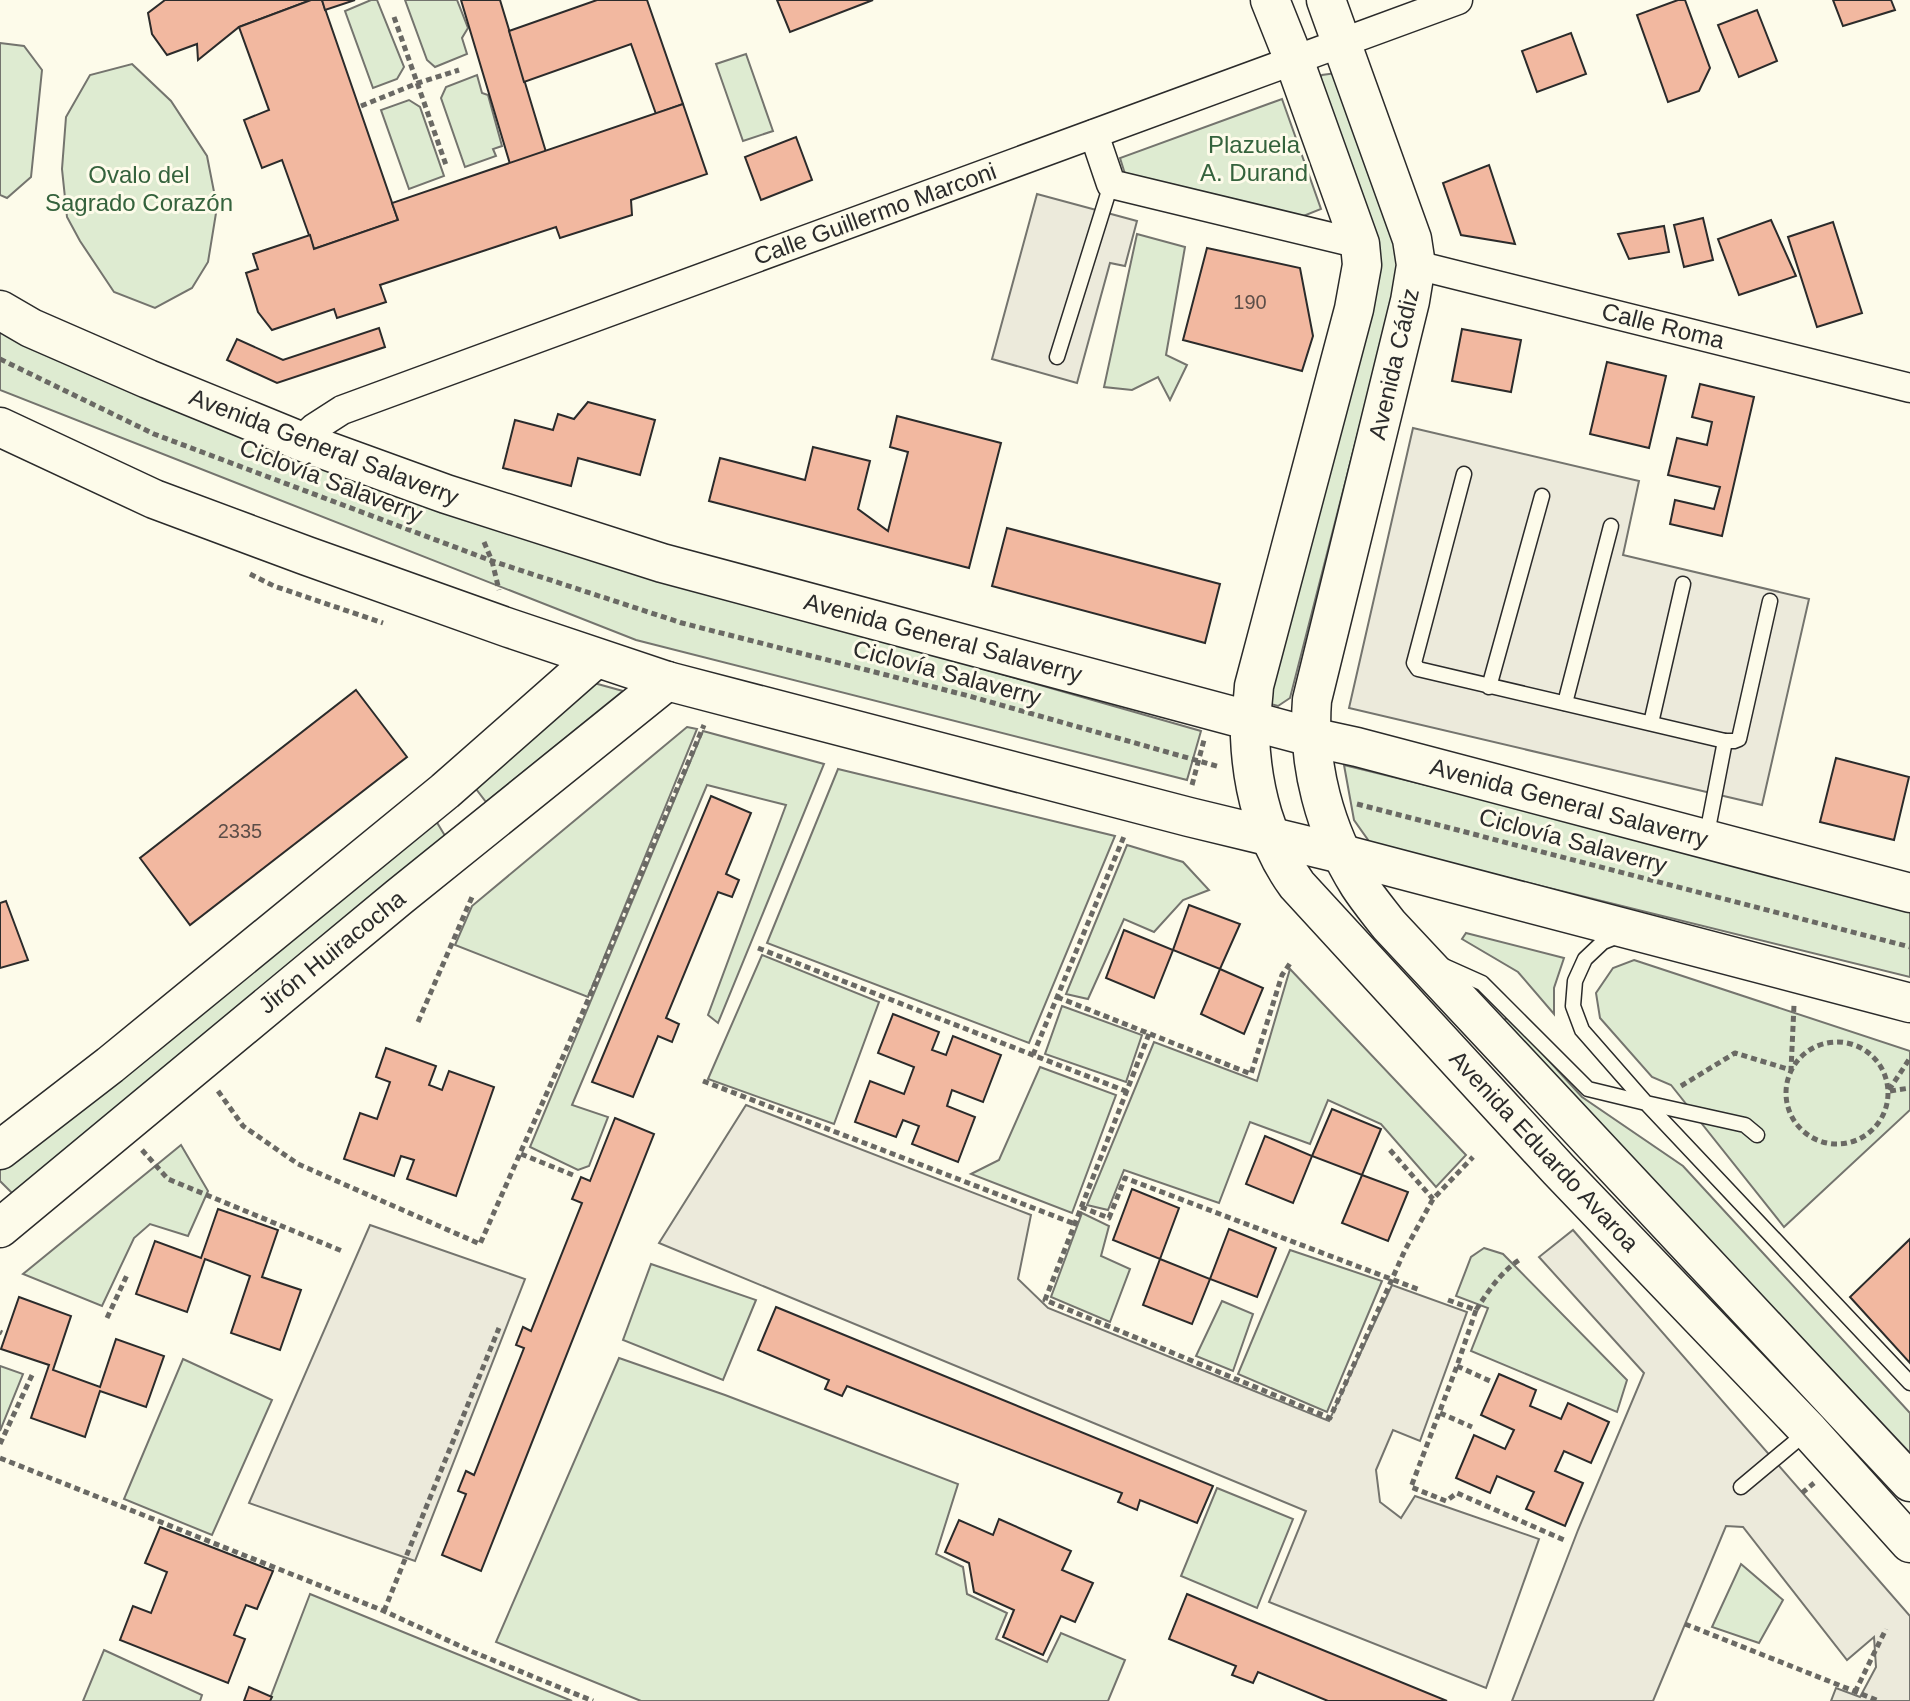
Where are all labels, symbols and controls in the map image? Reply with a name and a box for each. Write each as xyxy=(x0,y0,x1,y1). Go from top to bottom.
park label: Plazuela A. Durand xyxy=(1200,131,1308,186)
street label: Calle Guillermo Marconi xyxy=(750,157,1000,270)
park label: Ovalo del Sagrado Corazón xyxy=(45,161,233,216)
street label: Avenida Cádiz xyxy=(1363,286,1424,442)
house number: 190 xyxy=(1233,291,1267,313)
street label: Calle Roma xyxy=(1599,297,1728,354)
street label: Avenida General Salaverry xyxy=(186,383,463,510)
street label: Ciclovía Salaverry xyxy=(236,433,426,528)
street label: Avenida General Salaverry xyxy=(801,587,1085,688)
street label: Ciclovía Salaverry xyxy=(850,634,1044,711)
street label: Avenida General Salaverry xyxy=(1427,752,1711,853)
street label: Ciclovía Salaverry xyxy=(1476,802,1670,879)
house number: 2335 xyxy=(218,820,262,842)
street label: Jirón Huiracocha xyxy=(253,884,411,1019)
street label: Avenida Eduardo Avaroa xyxy=(1444,1045,1645,1257)

